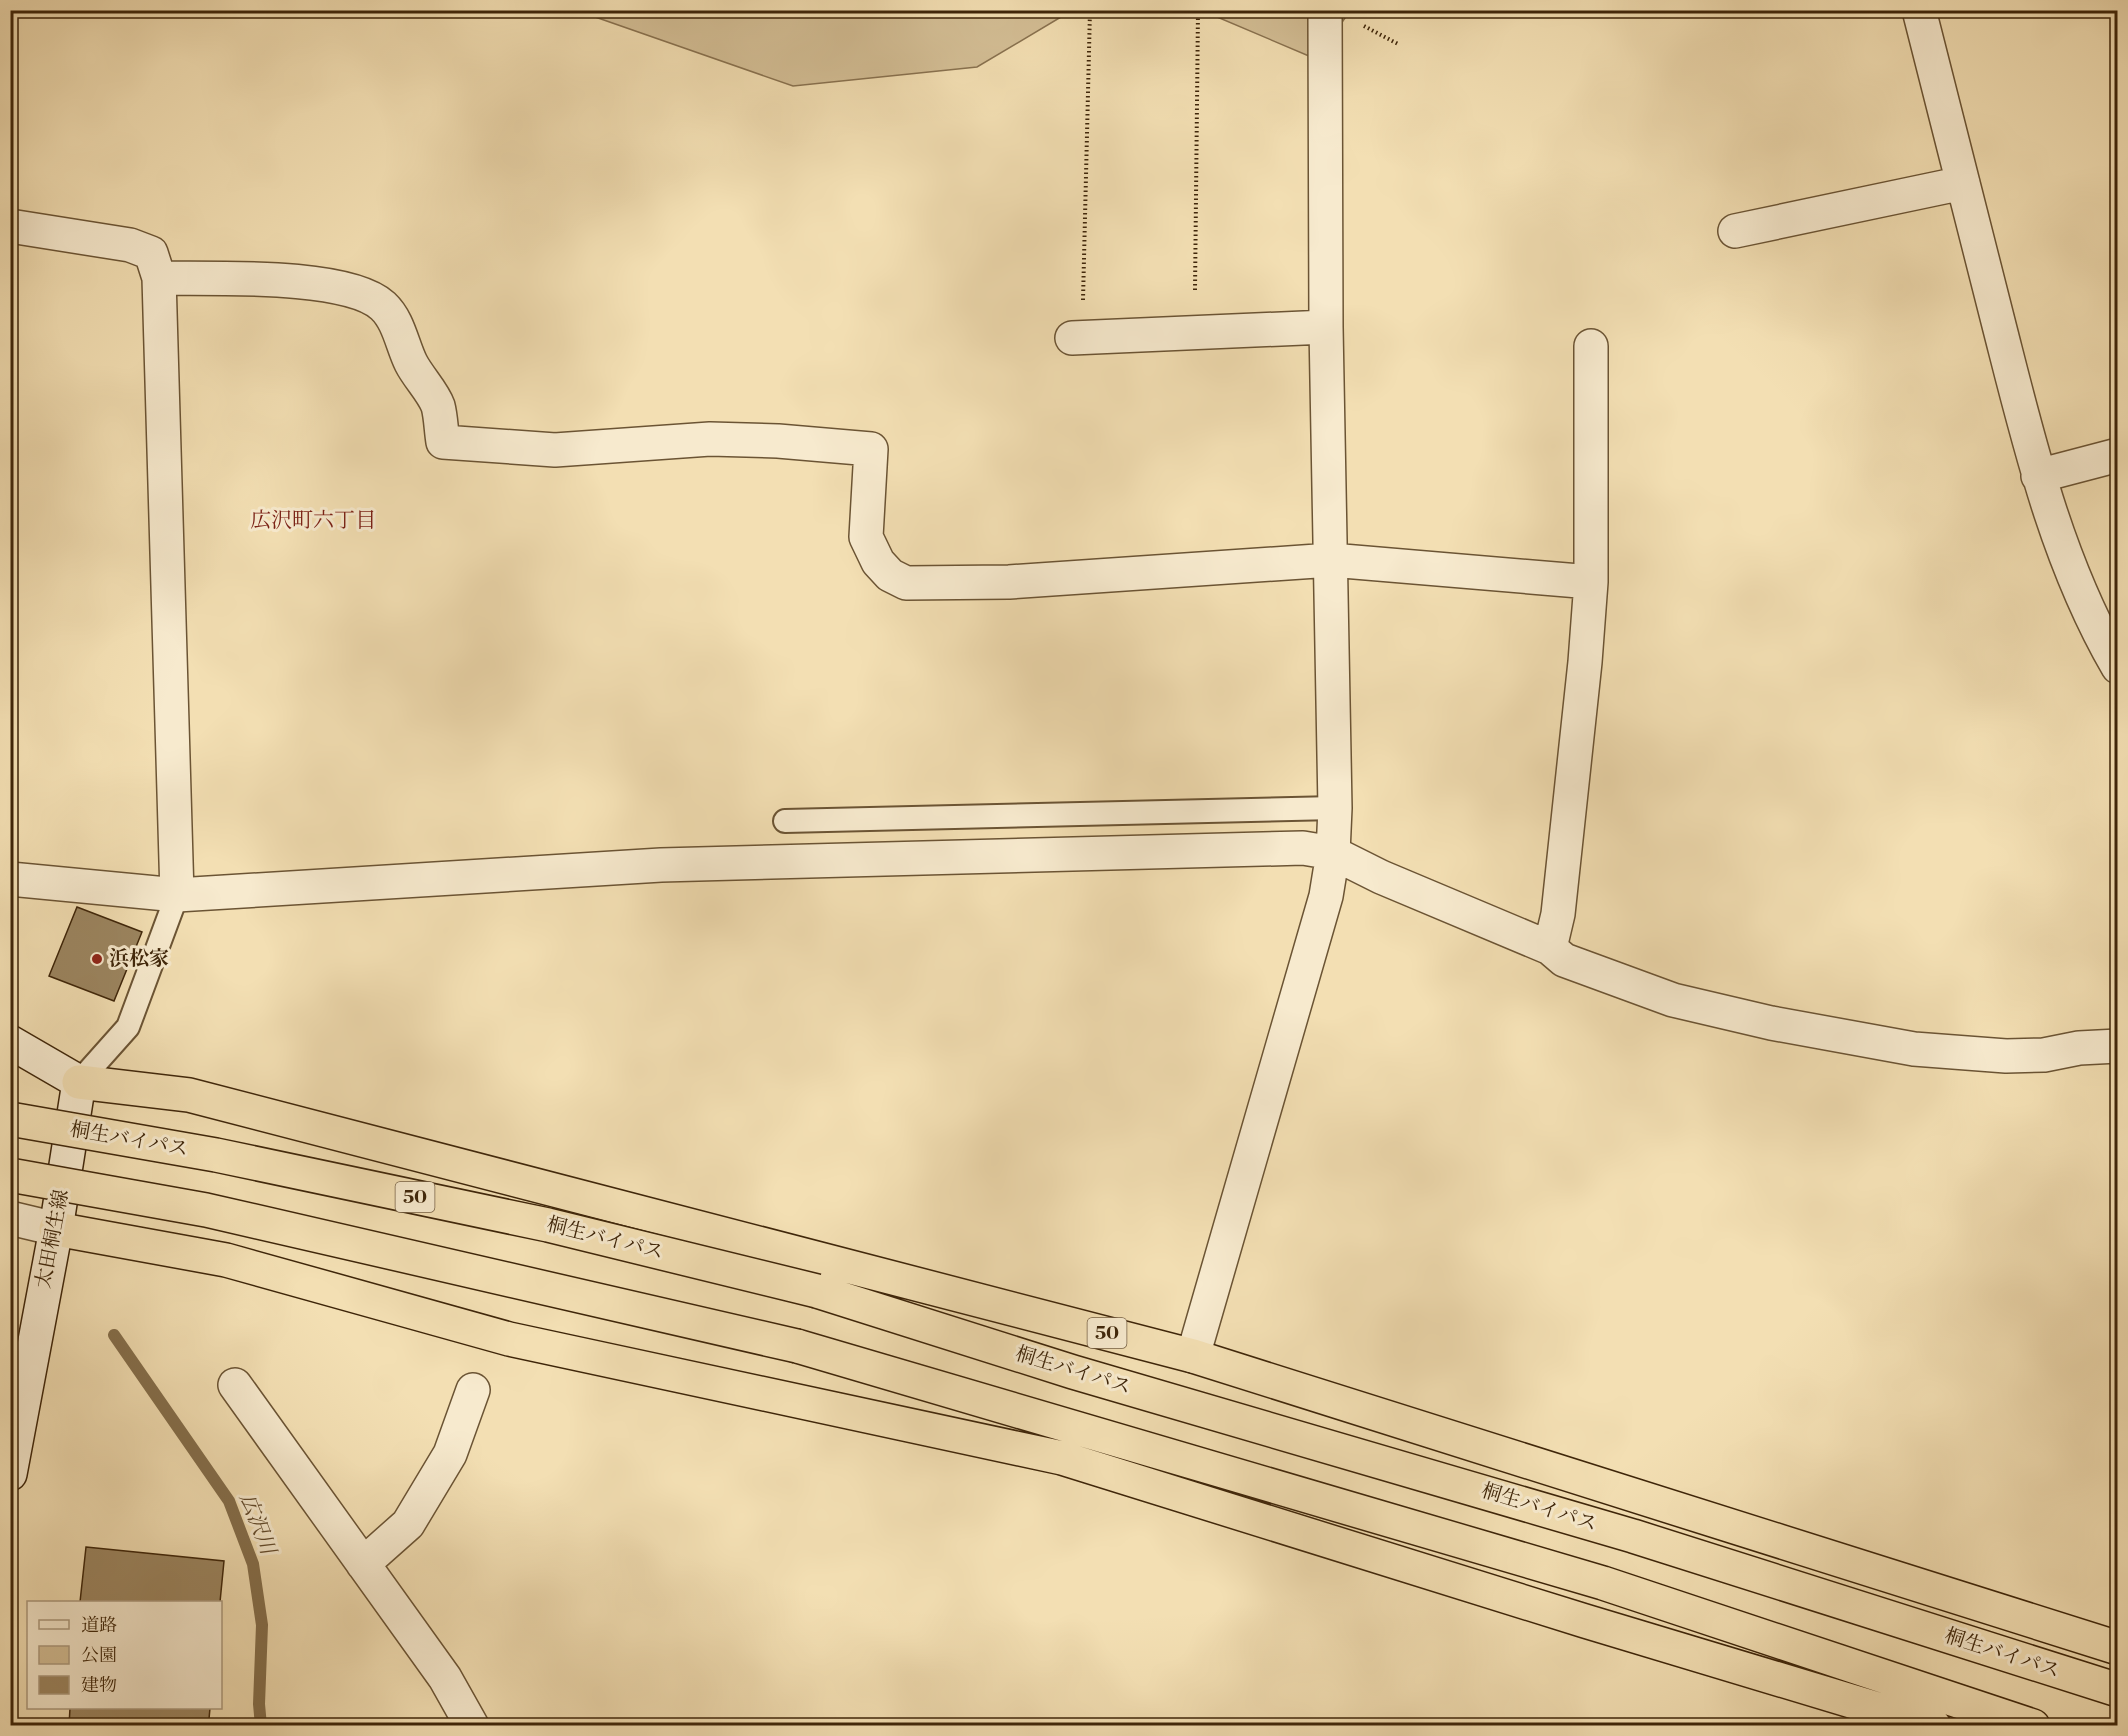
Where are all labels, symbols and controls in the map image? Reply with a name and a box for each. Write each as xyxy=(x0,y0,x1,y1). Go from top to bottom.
district label: 広沢町六丁目 xyxy=(250,508,376,534)
place label: 浜松家 xyxy=(109,947,169,972)
marker: 浜松家 xyxy=(90,952,104,966)
street label: 桐生バイパス xyxy=(68,1117,190,1163)
road number: 50 xyxy=(396,1182,434,1212)
street label: 太田桐生線 xyxy=(31,1188,75,1290)
street label: 桐生バイパス xyxy=(544,1212,666,1266)
road number: 50 xyxy=(1088,1318,1126,1348)
street label: 桐生バイパス xyxy=(1012,1342,1134,1400)
street label: 桐生バイパス xyxy=(1478,1479,1600,1537)
water label: 広沢川 xyxy=(234,1490,281,1560)
legend xyxy=(27,1601,222,1709)
text: 道路 xyxy=(81,1614,117,1637)
street label: 桐生バイパス xyxy=(1941,1624,2063,1684)
text: 公園 xyxy=(81,1644,117,1667)
text: 建物 xyxy=(81,1674,117,1697)

